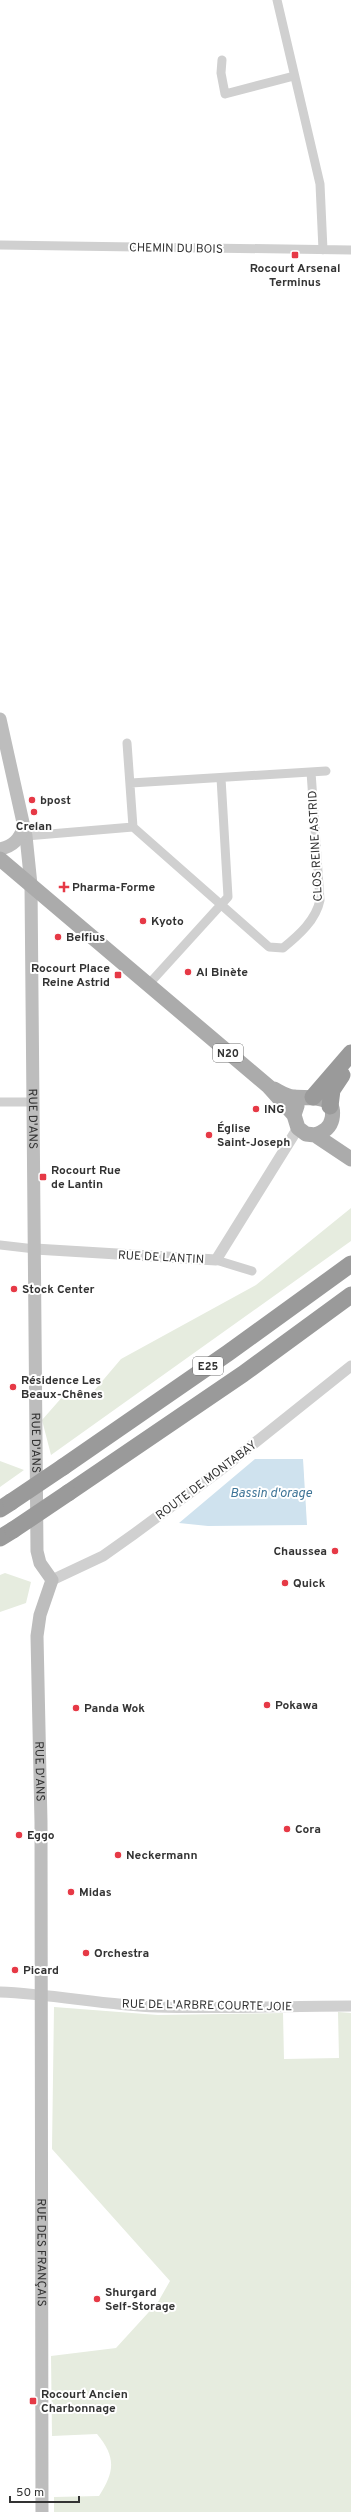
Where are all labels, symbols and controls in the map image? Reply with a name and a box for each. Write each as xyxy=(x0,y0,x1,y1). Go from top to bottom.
street label: CHEMIN DU BOIS xyxy=(129,240,223,258)
marker: Rocourt Arsenal Terminus xyxy=(290,250,300,260)
place label: Rocourt Arsenal Terminus xyxy=(250,261,340,291)
street label: CLOS REINE ASTRID xyxy=(305,790,327,902)
place label: bpost xyxy=(40,793,71,809)
marker: bpost xyxy=(27,795,37,805)
marker: Crelan xyxy=(29,807,39,817)
place label: Crelan xyxy=(16,819,52,835)
place label: Pharma-Forme xyxy=(72,880,156,896)
marker: Pharma-Forme xyxy=(59,882,69,892)
place label: Kyoto xyxy=(151,914,184,930)
marker: Kyoto xyxy=(138,916,148,926)
place label: Belfius xyxy=(66,930,105,946)
marker: Belfius xyxy=(53,932,63,942)
place label: Rocourt Place Reine Astrid xyxy=(31,961,110,991)
place label: Al Binète xyxy=(196,965,248,981)
marker: Al Binète xyxy=(183,967,193,977)
marker: Rocourt Place Reine Astrid xyxy=(113,970,123,980)
road number: N20 xyxy=(213,1044,243,1062)
street label: RUE D'ANS xyxy=(24,1089,40,1149)
place label: ING xyxy=(264,1102,284,1118)
marker: ING xyxy=(251,1104,261,1114)
place label: Église Saint-Joseph xyxy=(217,1121,290,1151)
marker: Église Saint-Joseph xyxy=(204,1130,214,1140)
place label: Rocourt Rue de Lantin xyxy=(51,1163,121,1193)
marker: Rocourt Rue de Lantin xyxy=(38,1172,48,1182)
street label: RUE DE LANTIN xyxy=(117,1248,204,1268)
place label: Stock Center xyxy=(22,1282,95,1298)
marker: Stock Center xyxy=(9,1284,19,1294)
road number: E25 xyxy=(193,1357,223,1375)
place label: Résidence Les Beaux-Chênes xyxy=(21,1373,103,1403)
marker: Résidence Les Beaux-Chênes xyxy=(8,1382,18,1392)
street label: RUE D'ANS xyxy=(27,1413,43,1473)
street label: ROUTE DE MONTABAY xyxy=(153,1437,261,1524)
water label: Bassin d'orage xyxy=(230,1486,312,1502)
place label: Chaussea xyxy=(273,1544,327,1560)
marker: Chaussea xyxy=(330,1546,340,1556)
place label: Quick xyxy=(293,1576,326,1592)
marker: Quick xyxy=(280,1578,290,1588)
place label: Pokawa xyxy=(275,1698,318,1714)
marker: Pokawa xyxy=(262,1700,272,1710)
place label: Panda Wok xyxy=(84,1701,145,1717)
marker: Panda Wok xyxy=(71,1703,81,1713)
street label: RUE D'ANS xyxy=(30,1741,48,1802)
place label: Cora xyxy=(295,1822,321,1838)
marker: Cora xyxy=(282,1824,292,1834)
place label: Eggo xyxy=(27,1828,55,1844)
marker: Eggo xyxy=(14,1830,24,1840)
place label: Neckermann xyxy=(126,1848,198,1864)
marker: Neckermann xyxy=(113,1850,123,1860)
place label: Midas xyxy=(79,1885,112,1901)
marker: Midas xyxy=(66,1887,76,1897)
place label: Orchestra xyxy=(94,1946,149,1962)
marker: Orchestra xyxy=(81,1948,91,1958)
place label: Picard xyxy=(23,1963,59,1979)
marker: Picard xyxy=(10,1965,20,1975)
street label: RUE DE L'ARBRE COURTE JOIE xyxy=(122,1997,292,2015)
street label: RUE DES FRANÇAIS xyxy=(33,2198,49,2307)
place label: Shurgard Self-Storage xyxy=(105,2285,175,2315)
marker: Shurgard Self-Storage xyxy=(92,2294,102,2304)
place label: Rocourt Ancien Charbonnage xyxy=(41,2387,128,2417)
marker: Rocourt Ancien Charbonnage xyxy=(28,2396,38,2406)
scale bar xyxy=(10,2478,79,2504)
text: 50 m xyxy=(16,2485,44,2501)

